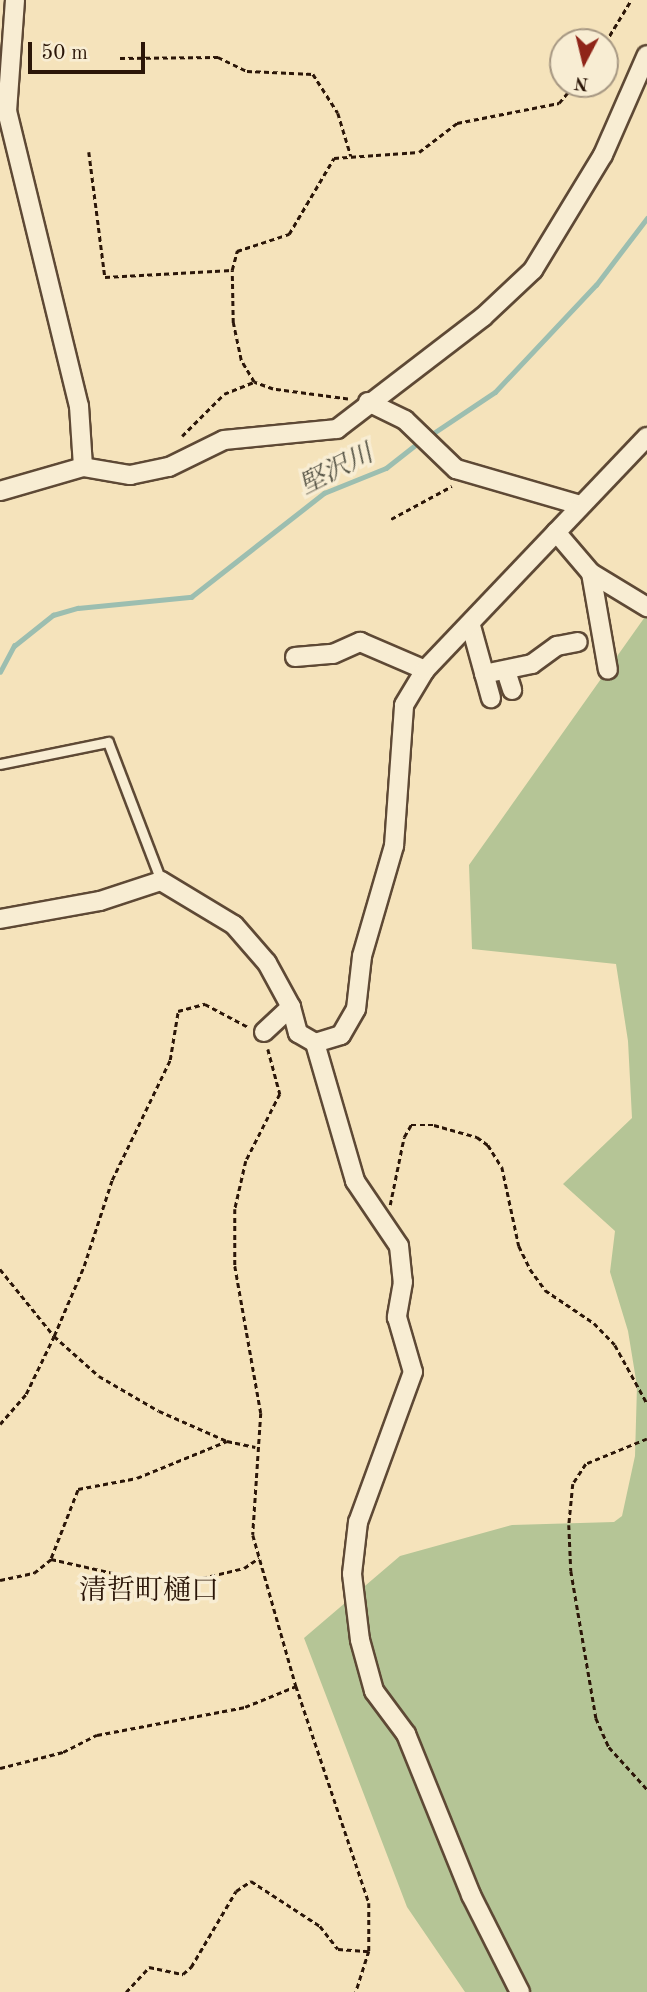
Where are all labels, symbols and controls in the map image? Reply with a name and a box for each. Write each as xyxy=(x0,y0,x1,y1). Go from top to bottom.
scale bar xyxy=(32,28,149,72)
north arrow xyxy=(549,28,619,98)
text: 50 m xyxy=(41,43,88,64)
text: N xyxy=(573,72,590,93)
water label: 堅沢川 xyxy=(295,439,379,503)
district label: 清哲町樋口 xyxy=(79,1575,219,1609)

